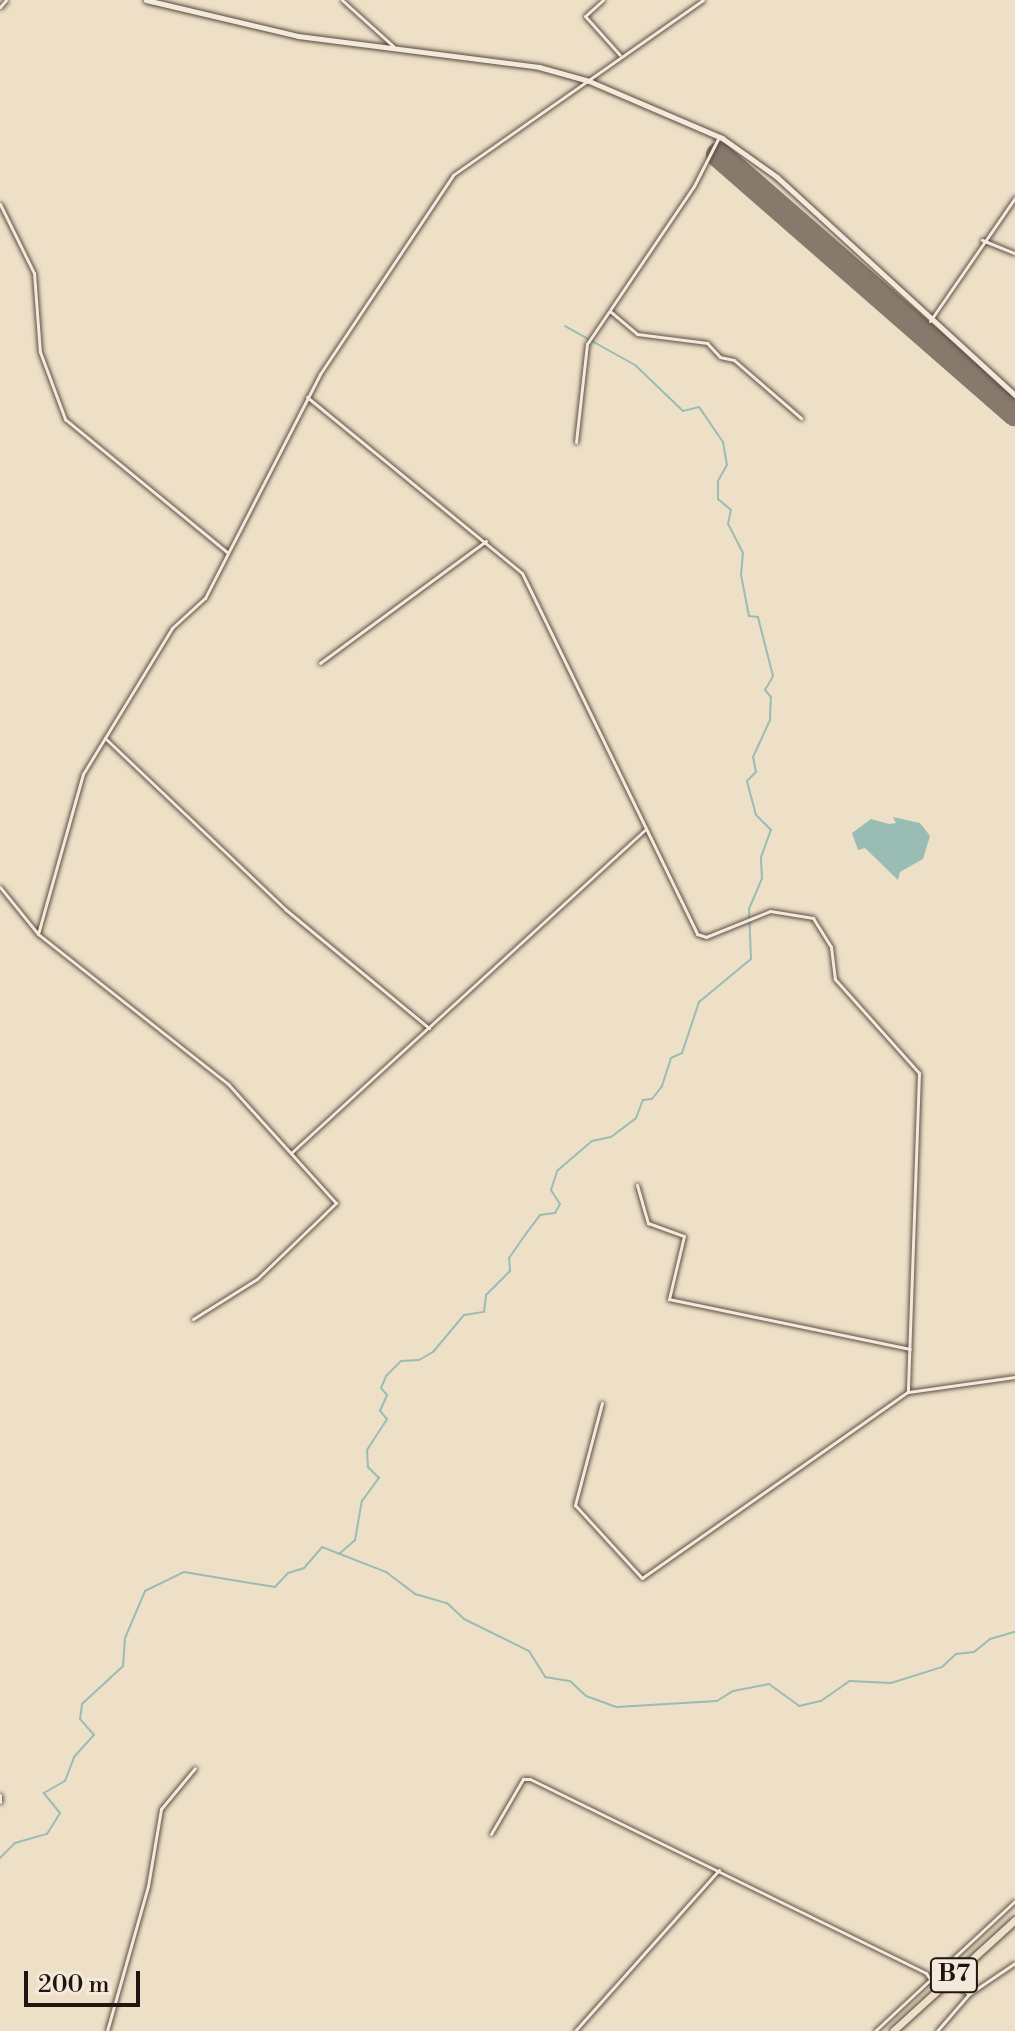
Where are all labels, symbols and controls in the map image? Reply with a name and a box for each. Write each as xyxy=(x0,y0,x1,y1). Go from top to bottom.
scale bar xyxy=(28,1955,144,2005)
road number: B7 xyxy=(928,1955,980,1995)
text: 200 m xyxy=(38,1970,109,2000)

